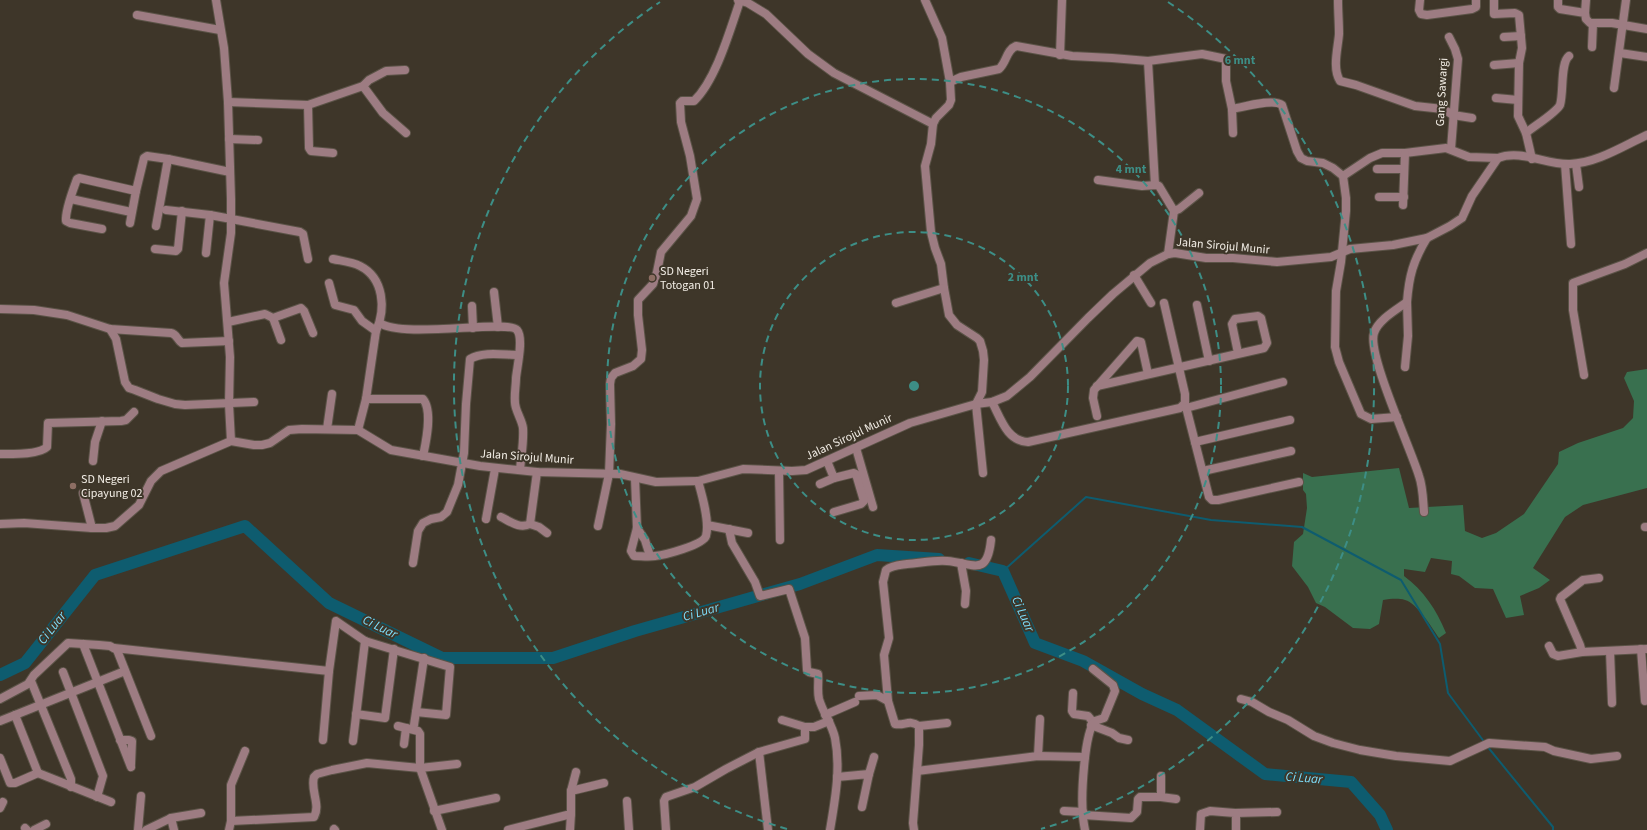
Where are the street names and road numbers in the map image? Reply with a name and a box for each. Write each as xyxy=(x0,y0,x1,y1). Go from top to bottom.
street label: Gang Sawargi xyxy=(1432,57,1452,127)
street label: Jalan Sirojul Munir xyxy=(1176,233,1271,259)
street label: Jalan Sirojul Munir xyxy=(803,409,896,464)
street label: Jalan Sirojul Munir xyxy=(480,445,575,469)

